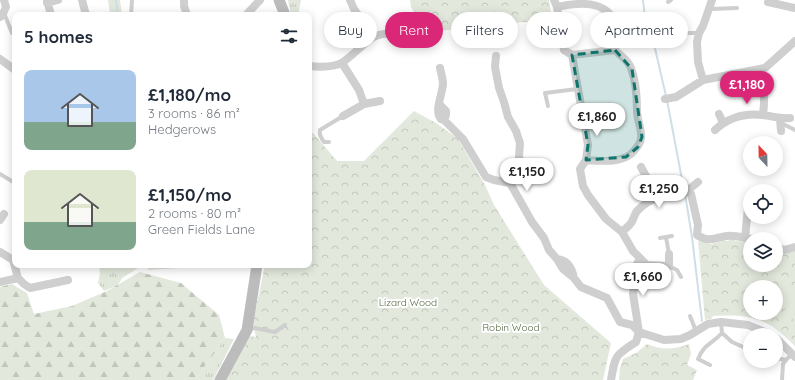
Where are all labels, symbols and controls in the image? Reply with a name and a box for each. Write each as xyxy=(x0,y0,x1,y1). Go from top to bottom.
chip: Buy xyxy=(324,12,377,48)
chip: Rent xyxy=(385,12,443,48)
chip: Filters xyxy=(451,12,518,48)
chip: New xyxy=(526,12,582,48)
chip: Apartment xyxy=(590,12,688,48)
icon: filters xyxy=(278,25,300,47)
text: 5 homes xyxy=(24,26,93,47)
pin: £1,180 xyxy=(714,71,780,105)
text: £1,180 xyxy=(729,76,765,92)
text: £1,180/mo xyxy=(148,84,231,105)
icon: home xyxy=(56,86,104,134)
pin: £1,860 xyxy=(564,103,630,137)
text: 3 rooms · 86 m² xyxy=(148,105,240,121)
text: £1,860 xyxy=(577,108,617,124)
text: Hedgerows xyxy=(148,121,216,137)
north arrow xyxy=(743,136,783,176)
map controls xyxy=(743,136,783,368)
pin: £1,150 xyxy=(494,158,560,192)
text: £1,150 xyxy=(509,163,545,179)
pin: £1,250 xyxy=(626,175,692,209)
text: £1,250 xyxy=(639,180,679,196)
text: £1,150/mo xyxy=(148,184,232,205)
button: locate xyxy=(743,184,783,224)
icon: home xyxy=(56,186,104,234)
text: 2 rooms · 80 m² xyxy=(148,205,241,221)
text: Green Fields Lane xyxy=(148,221,255,237)
button: layers xyxy=(743,232,783,272)
pin: £1,660 xyxy=(610,263,676,297)
text: £1,660 xyxy=(623,268,663,284)
button: + xyxy=(743,280,783,320)
park label: Lizard Wood xyxy=(379,296,437,309)
park label: Robin Wood xyxy=(482,321,540,334)
button: − xyxy=(743,328,783,368)

